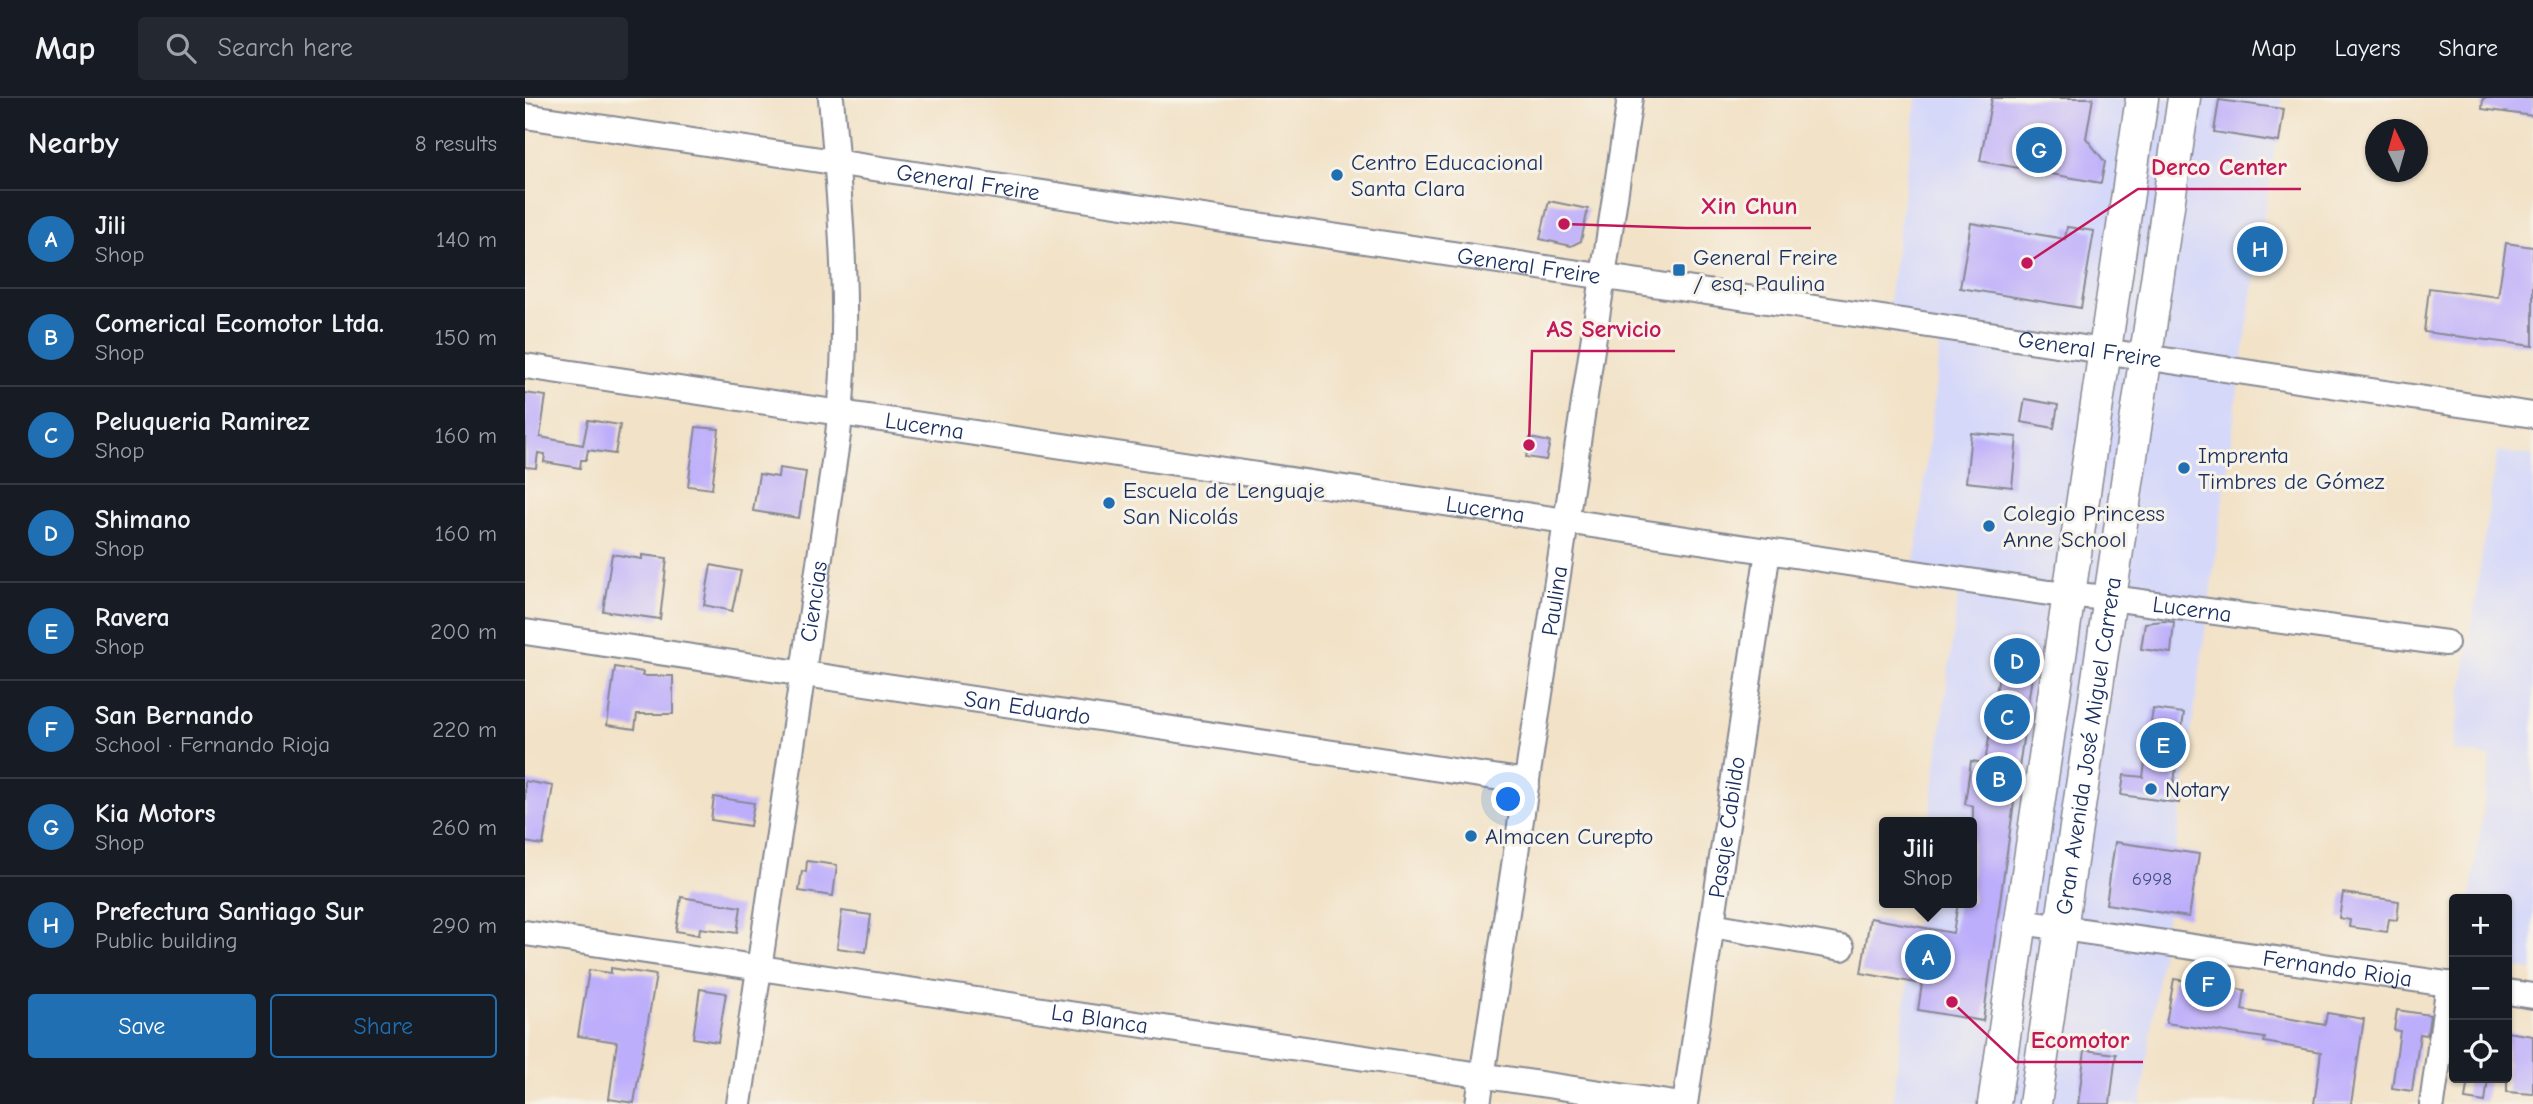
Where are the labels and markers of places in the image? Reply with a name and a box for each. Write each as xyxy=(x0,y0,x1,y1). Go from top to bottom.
pin: G xyxy=(2016,124,2062,176)
callout: Derco Center xyxy=(2138,144,2301,189)
place label: Centro Educacional Santa Clara xyxy=(1351,149,1543,202)
marker: Centro Educacional Santa Clara xyxy=(1329,167,1345,183)
callout: Xin Chun xyxy=(1686,183,1811,228)
pin: H xyxy=(2237,223,2283,275)
place label: General Freire / esq. Paulina xyxy=(1693,244,1837,297)
marker: General Freire / esq. Paulina xyxy=(1671,262,1687,278)
callout: AS Servicio xyxy=(1532,306,1675,351)
place label: Imprenta Timbres de Gómez xyxy=(2198,442,2385,495)
marker: Imprenta Timbres de Gómez xyxy=(2176,460,2192,476)
place label: Escuela de Lenguaje San Nicolás xyxy=(1123,477,1325,530)
marker: Escuela de Lenguaje San Nicolás xyxy=(1101,495,1117,511)
place label: Colegio Princess Anne School xyxy=(2003,500,2165,553)
marker: Colegio Princess Anne School xyxy=(1981,518,1997,534)
pin: D xyxy=(1994,635,2040,687)
pin: C xyxy=(1984,691,2030,743)
pin: E xyxy=(2140,719,2186,771)
pin: B xyxy=(1976,753,2022,805)
place label: Notary xyxy=(2165,776,2230,803)
marker: Notary xyxy=(2143,781,2159,797)
place label: Almacen Curepto xyxy=(1485,823,1653,850)
marker: Almacen Curepto xyxy=(1463,828,1479,844)
pin: A xyxy=(1905,931,1951,983)
pin: F xyxy=(2185,958,2231,1010)
callout: Ecomotor xyxy=(2016,1017,2143,1062)

